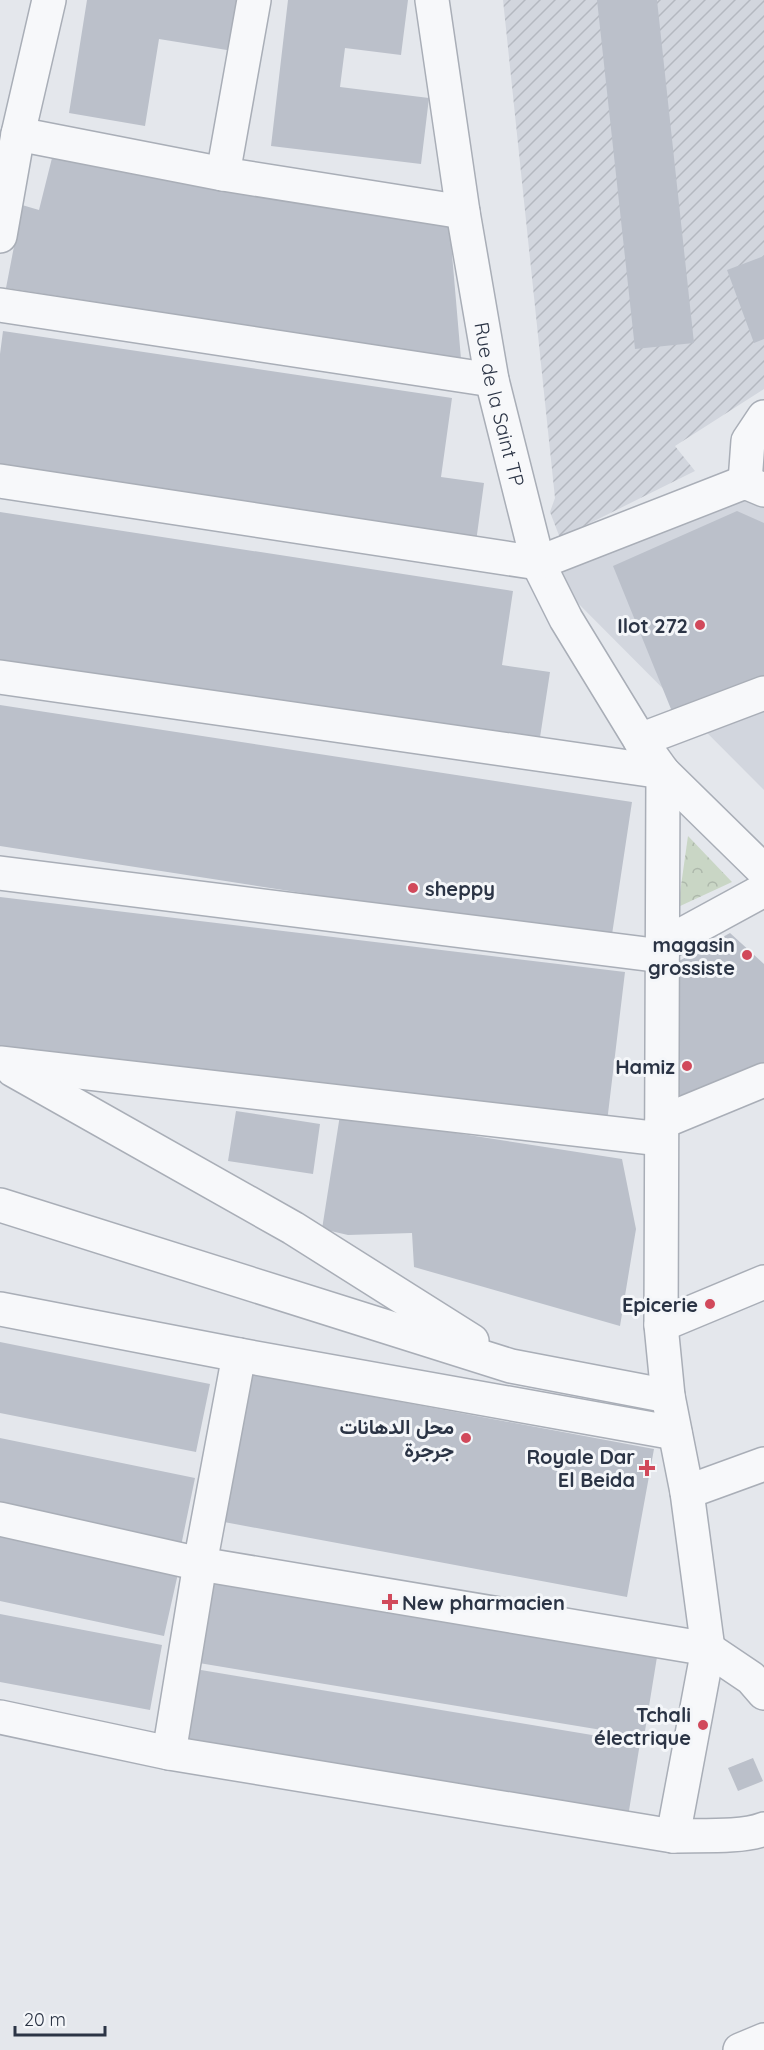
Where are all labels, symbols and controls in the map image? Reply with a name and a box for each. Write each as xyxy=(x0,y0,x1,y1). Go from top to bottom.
street label: Rue de la Saint TP xyxy=(470,320,531,489)
place label: Ilot 272 xyxy=(617,613,688,638)
marker: Ilot 272 xyxy=(693,618,707,632)
place label: sheppy xyxy=(425,876,495,901)
marker: sheppy xyxy=(406,881,420,895)
place label: magasin grossiste xyxy=(648,932,735,980)
marker: magasin grossiste xyxy=(740,948,754,962)
place label: Hamiz xyxy=(615,1054,675,1079)
marker: Hamiz xyxy=(680,1059,694,1073)
place label: Epicerie xyxy=(622,1292,698,1317)
marker: Epicerie xyxy=(703,1297,717,1311)
place label: محل الدهانات جرجرة xyxy=(339,1414,454,1463)
marker: محل الدهانات جرجرة xyxy=(459,1431,473,1445)
place label: Royale Dar El Beida xyxy=(526,1444,635,1492)
marker: Royale Dar El Beida xyxy=(640,1461,654,1475)
place label: New pharmacien xyxy=(402,1590,565,1615)
marker: New pharmacien xyxy=(383,1595,397,1609)
place label: Tchali électrique xyxy=(594,1702,691,1750)
marker: Tchali électrique xyxy=(696,1718,710,1732)
scale bar xyxy=(15,1999,105,2037)
text: 20 m xyxy=(24,2008,66,2031)

